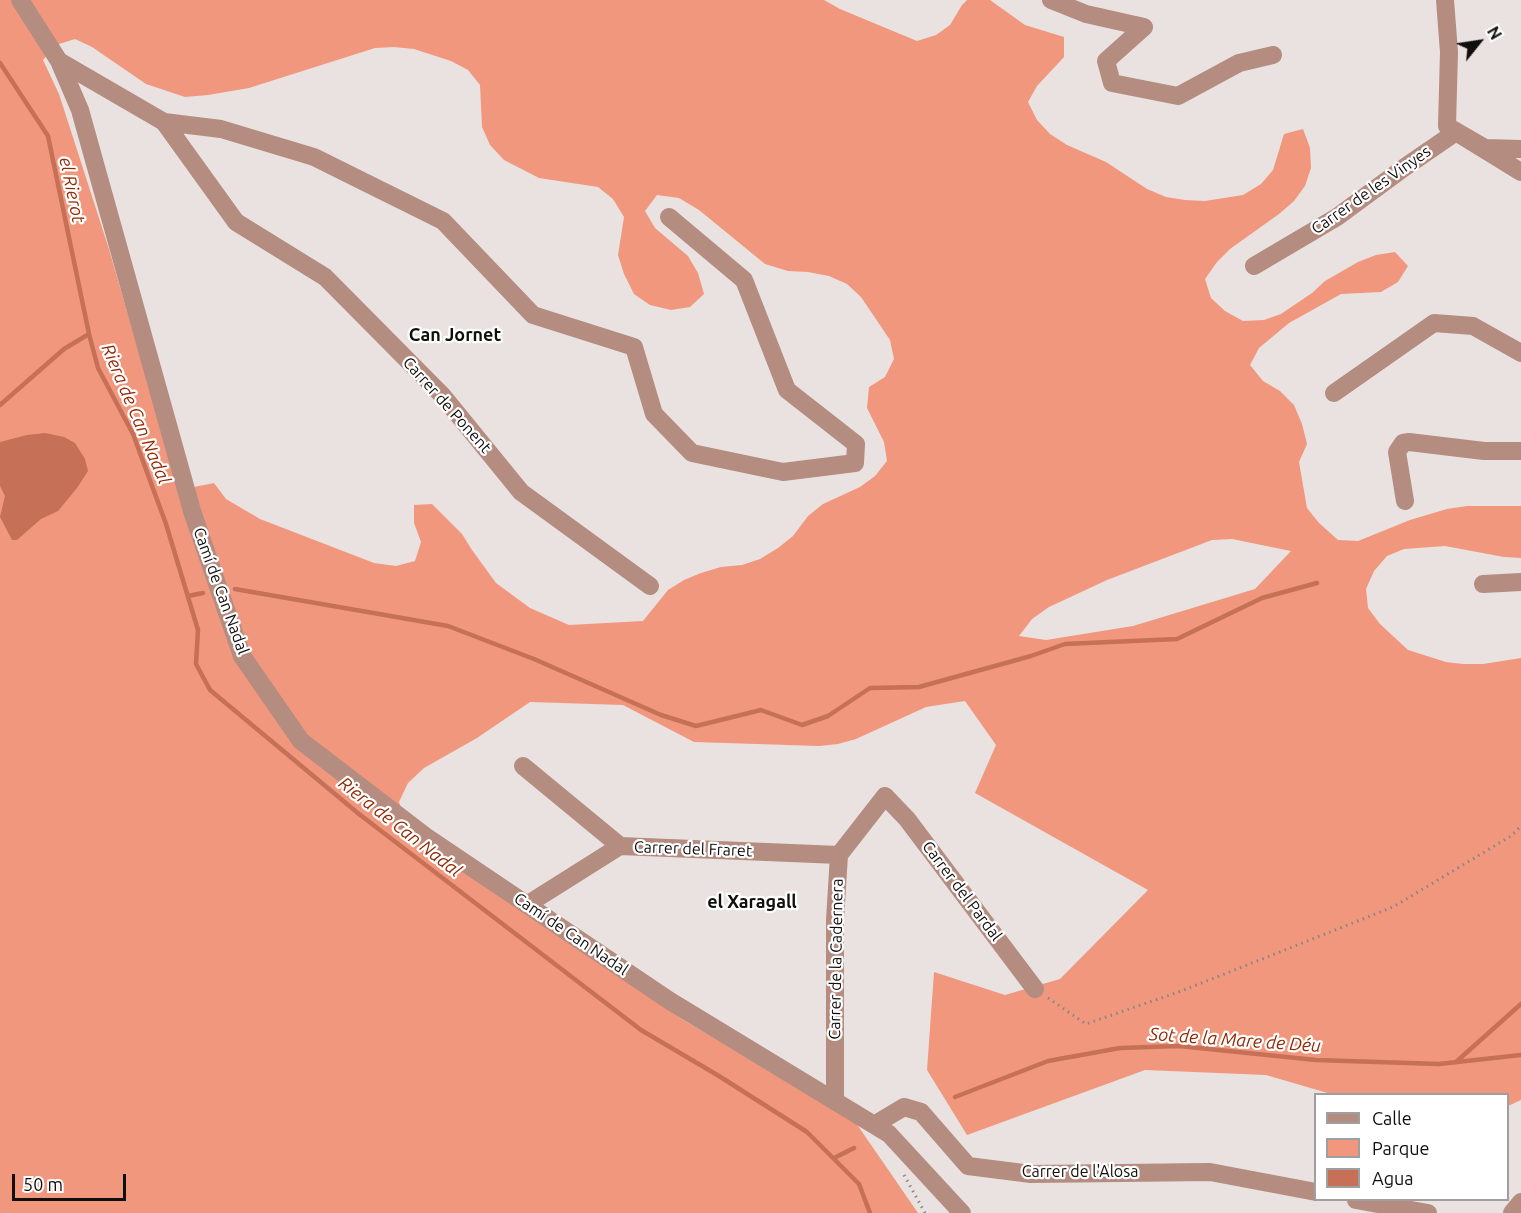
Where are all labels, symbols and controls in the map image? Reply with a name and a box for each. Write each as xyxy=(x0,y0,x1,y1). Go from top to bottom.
north arrow xyxy=(1449,12,1509,72)
text: N xyxy=(1484,23,1505,43)
street label: Carrer de les Vinyes xyxy=(1308,142,1434,238)
water label: el Rierot xyxy=(55,155,89,225)
district label: Can Jornet xyxy=(409,324,501,346)
water label: Riera de Can Nadal xyxy=(97,341,175,487)
street label: Carrer de Ponent xyxy=(399,353,495,457)
street label: Camí de Can Nadal xyxy=(189,525,253,657)
water label: Riera de Can Nadal xyxy=(334,772,466,882)
street label: Carrer del Fraret xyxy=(634,837,752,861)
street label: Carrer del Pardal xyxy=(918,837,1006,945)
street label: Carrer de la Cadernera xyxy=(825,878,847,1040)
street label: Camí de Can Nadal xyxy=(510,889,632,979)
district label: el Xaragall xyxy=(707,891,797,913)
water label: Sot de la Mare de Déu xyxy=(1149,1023,1321,1057)
legend xyxy=(1314,1093,1509,1201)
text: Calle xyxy=(1372,1108,1412,1128)
text: Parque xyxy=(1372,1138,1429,1158)
scale bar xyxy=(15,1162,129,1200)
street label: Carrer de l'Alosa xyxy=(1022,1162,1138,1182)
text: Agua xyxy=(1372,1168,1414,1188)
text: 50 m xyxy=(23,1174,63,1194)

